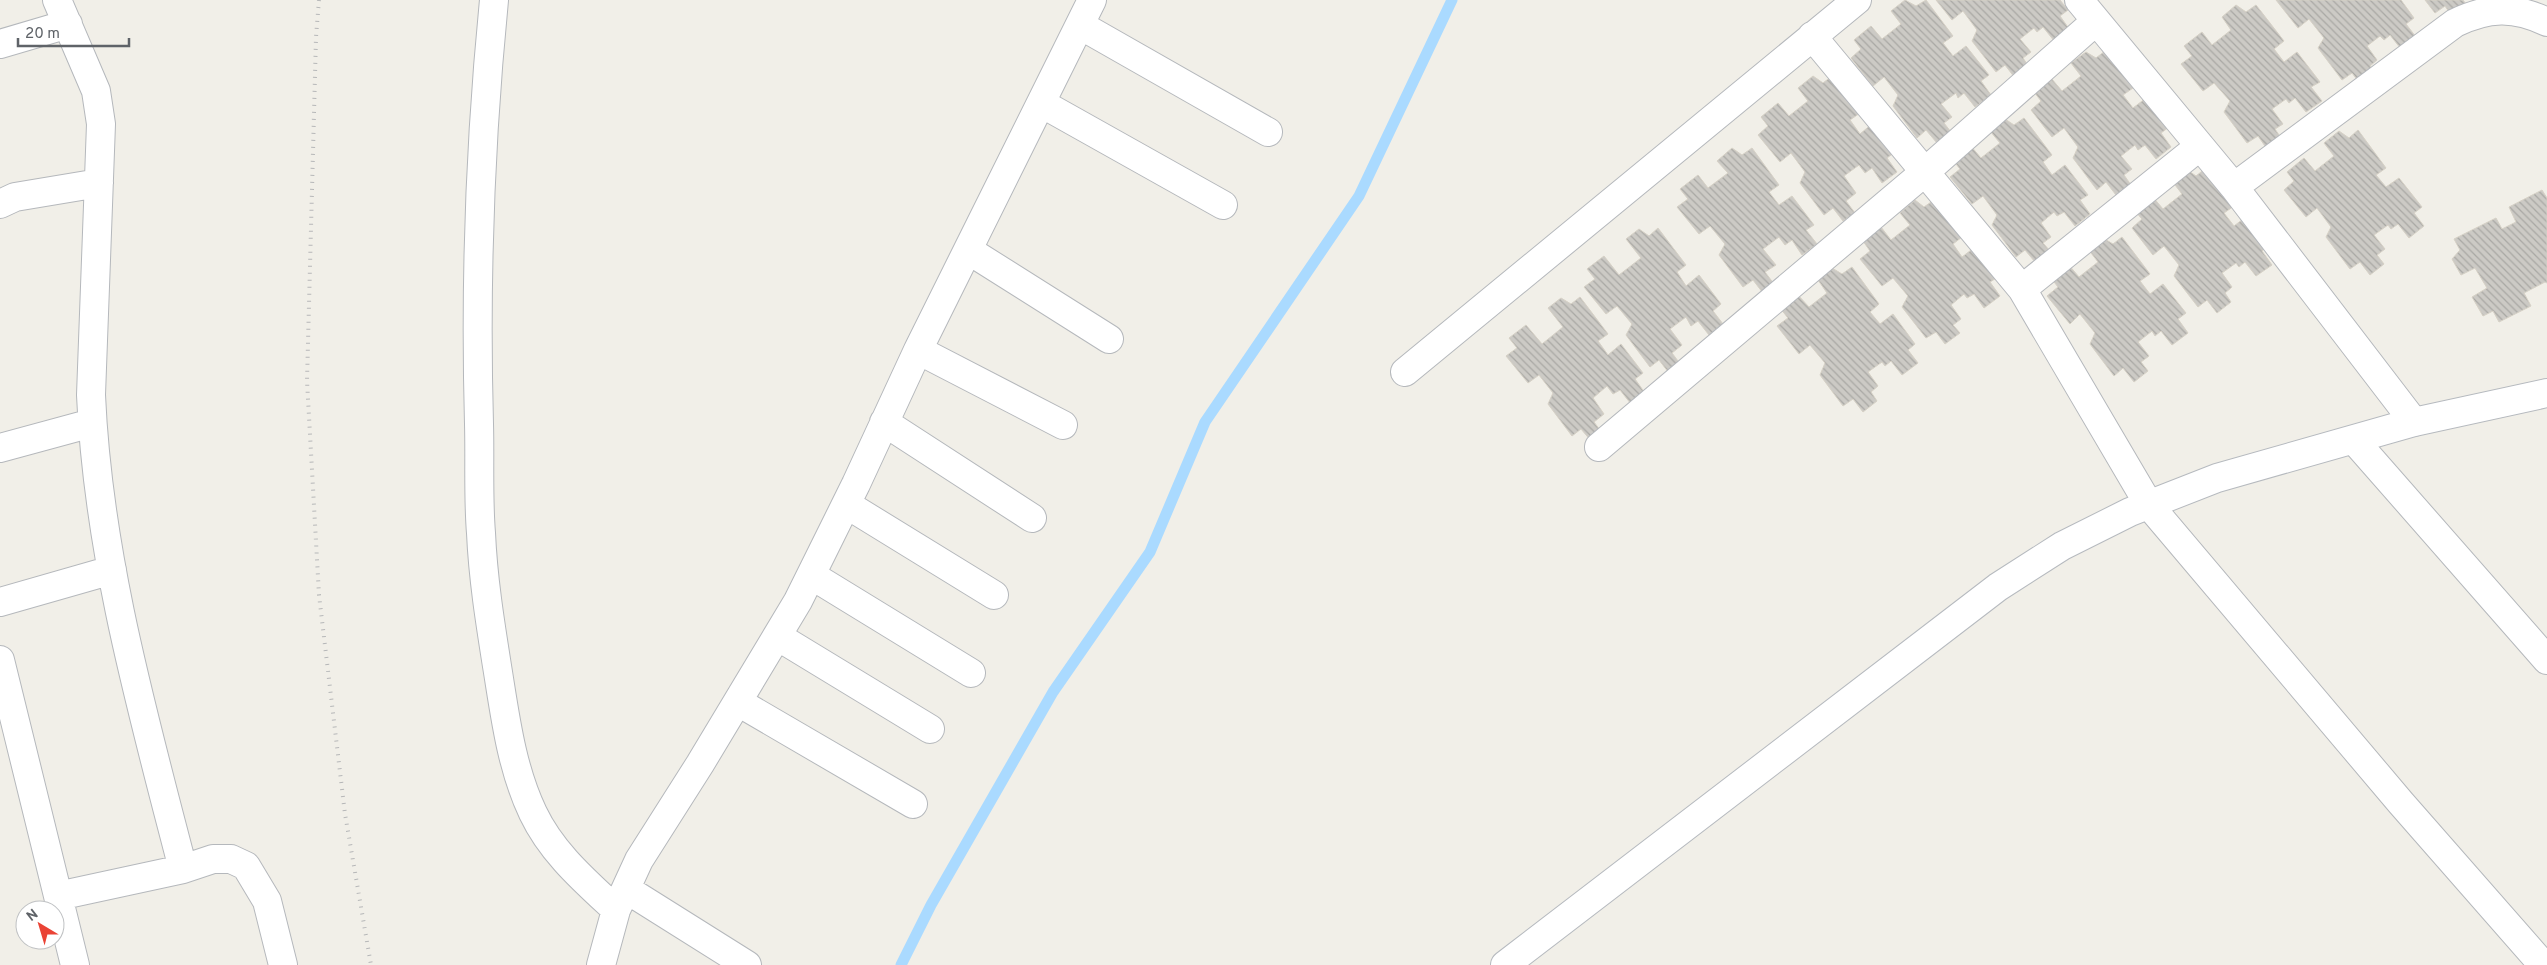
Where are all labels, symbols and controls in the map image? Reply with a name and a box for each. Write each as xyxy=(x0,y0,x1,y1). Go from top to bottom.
scale bar xyxy=(18,15,129,47)
text: 20 m xyxy=(25,25,60,44)
north arrow xyxy=(15,900,65,950)
text: N xyxy=(24,906,42,926)

